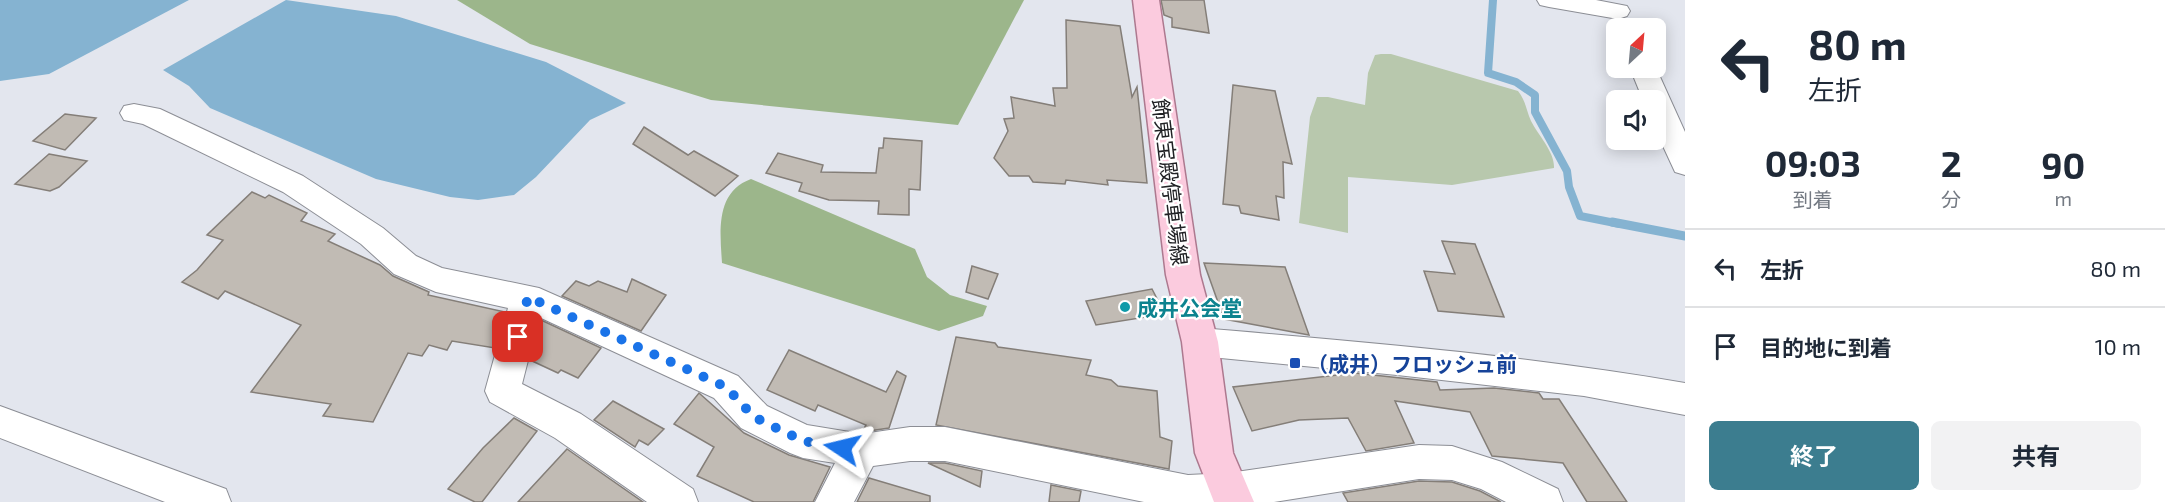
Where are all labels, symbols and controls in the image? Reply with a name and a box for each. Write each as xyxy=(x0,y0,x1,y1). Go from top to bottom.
north arrow xyxy=(1606,18,1666,78)
map controls xyxy=(1606,18,1666,150)
text: 80 m xyxy=(1808,18,1907,68)
icon: left xyxy=(1709,24,1787,102)
text: 左折 xyxy=(1808,73,1862,105)
button: sound xyxy=(1606,90,1666,150)
street label: 飾東宝殿停車場線 xyxy=(1148,97,1194,267)
text: 09:03 xyxy=(1765,141,1861,184)
text: 2 xyxy=(1941,141,1962,184)
text: 90 xyxy=(2041,143,2085,186)
text: m xyxy=(2055,186,2072,210)
text: 到着 xyxy=(1793,187,1833,211)
text: 分 xyxy=(1941,187,1961,211)
icon: left xyxy=(1709,252,1742,285)
text: 80 m xyxy=(2090,255,2141,281)
text: 左折 xyxy=(1760,256,1804,282)
place label: 成井公会堂 xyxy=(1137,295,1242,320)
marker: 成井公会堂 xyxy=(1118,300,1132,314)
pin xyxy=(492,311,543,362)
icon: arrive xyxy=(501,320,534,353)
icon: arrive xyxy=(1709,330,1742,363)
text: 10 m xyxy=(2095,333,2141,359)
text: 目的地に到着 xyxy=(1760,334,1892,360)
place label: （成井）フロッシュ前 xyxy=(1307,351,1517,376)
marker: （成井）フロッシュ前 xyxy=(1288,356,1302,370)
position arrow xyxy=(810,416,874,480)
button: 終了 xyxy=(1709,421,1919,490)
button: 共有 xyxy=(1931,421,2141,490)

